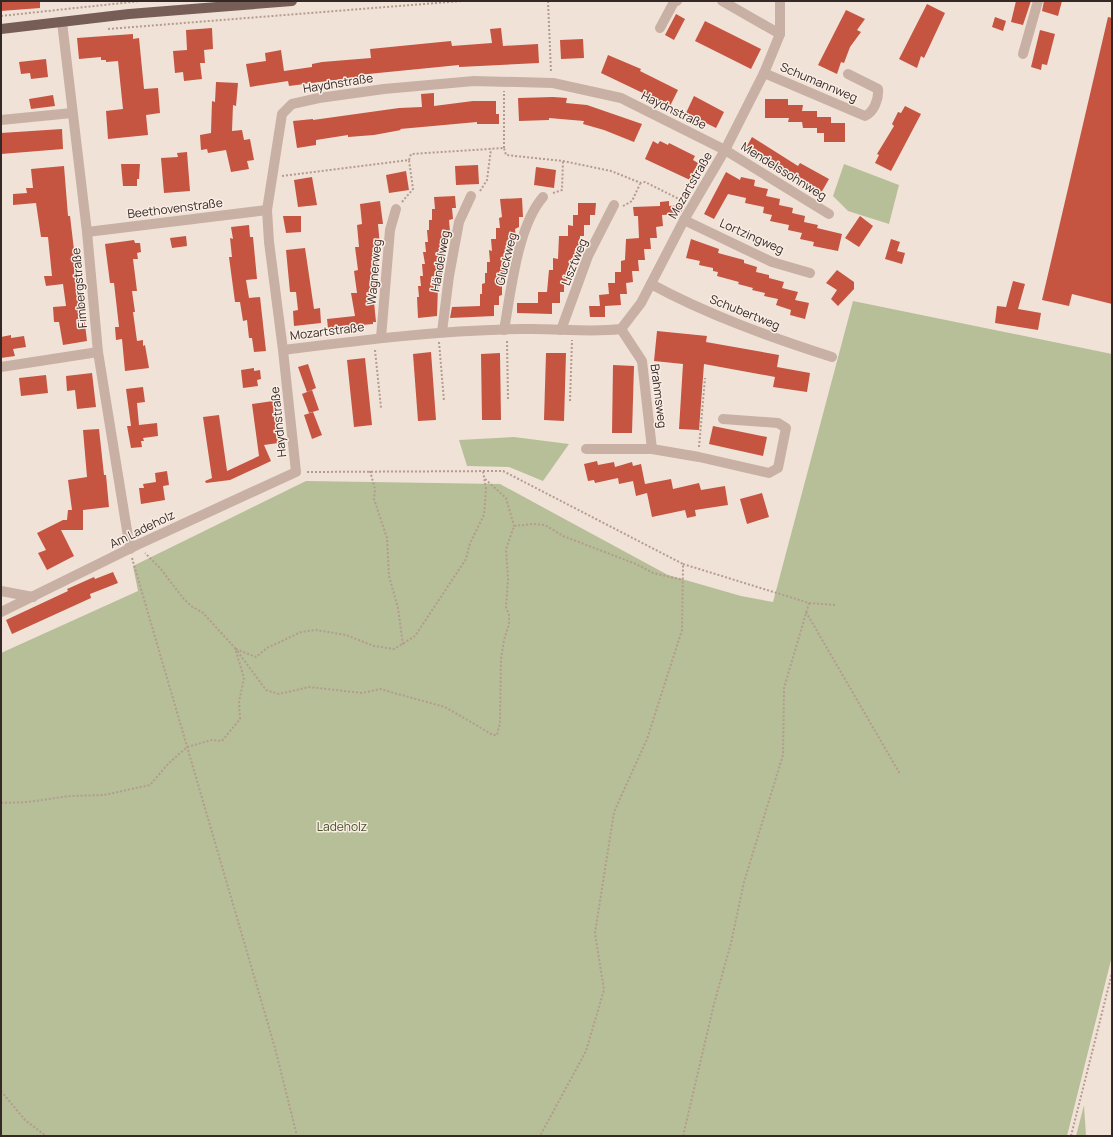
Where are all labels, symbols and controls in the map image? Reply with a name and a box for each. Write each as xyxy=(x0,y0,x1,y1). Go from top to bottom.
street label: Schumannweg xyxy=(778,58,860,106)
street label: Haydnstraße xyxy=(302,69,374,97)
street label: Haydnstraße xyxy=(638,87,710,133)
street label: Mendelssohnweg xyxy=(738,138,830,204)
street label: Mozartstraße xyxy=(664,148,716,222)
street label: Beethovenstraße xyxy=(126,194,224,222)
street label: Lortzingweg xyxy=(717,214,787,258)
street label: Händelweg xyxy=(426,229,454,293)
street label: Gluckweg xyxy=(491,231,521,287)
street label: Lisztweg xyxy=(557,236,591,288)
street label: Wagnerweg xyxy=(363,238,385,306)
street label: Fimbergstraße xyxy=(67,247,91,329)
street label: Schubertweg xyxy=(707,290,783,334)
street label: Mozartstraße xyxy=(289,318,365,344)
street label: Brahmsweg xyxy=(647,363,671,429)
street label: Haydnstraße xyxy=(266,386,290,458)
street label: Am Ladeholz xyxy=(107,506,177,552)
park label: Ladeholz xyxy=(317,818,367,835)

